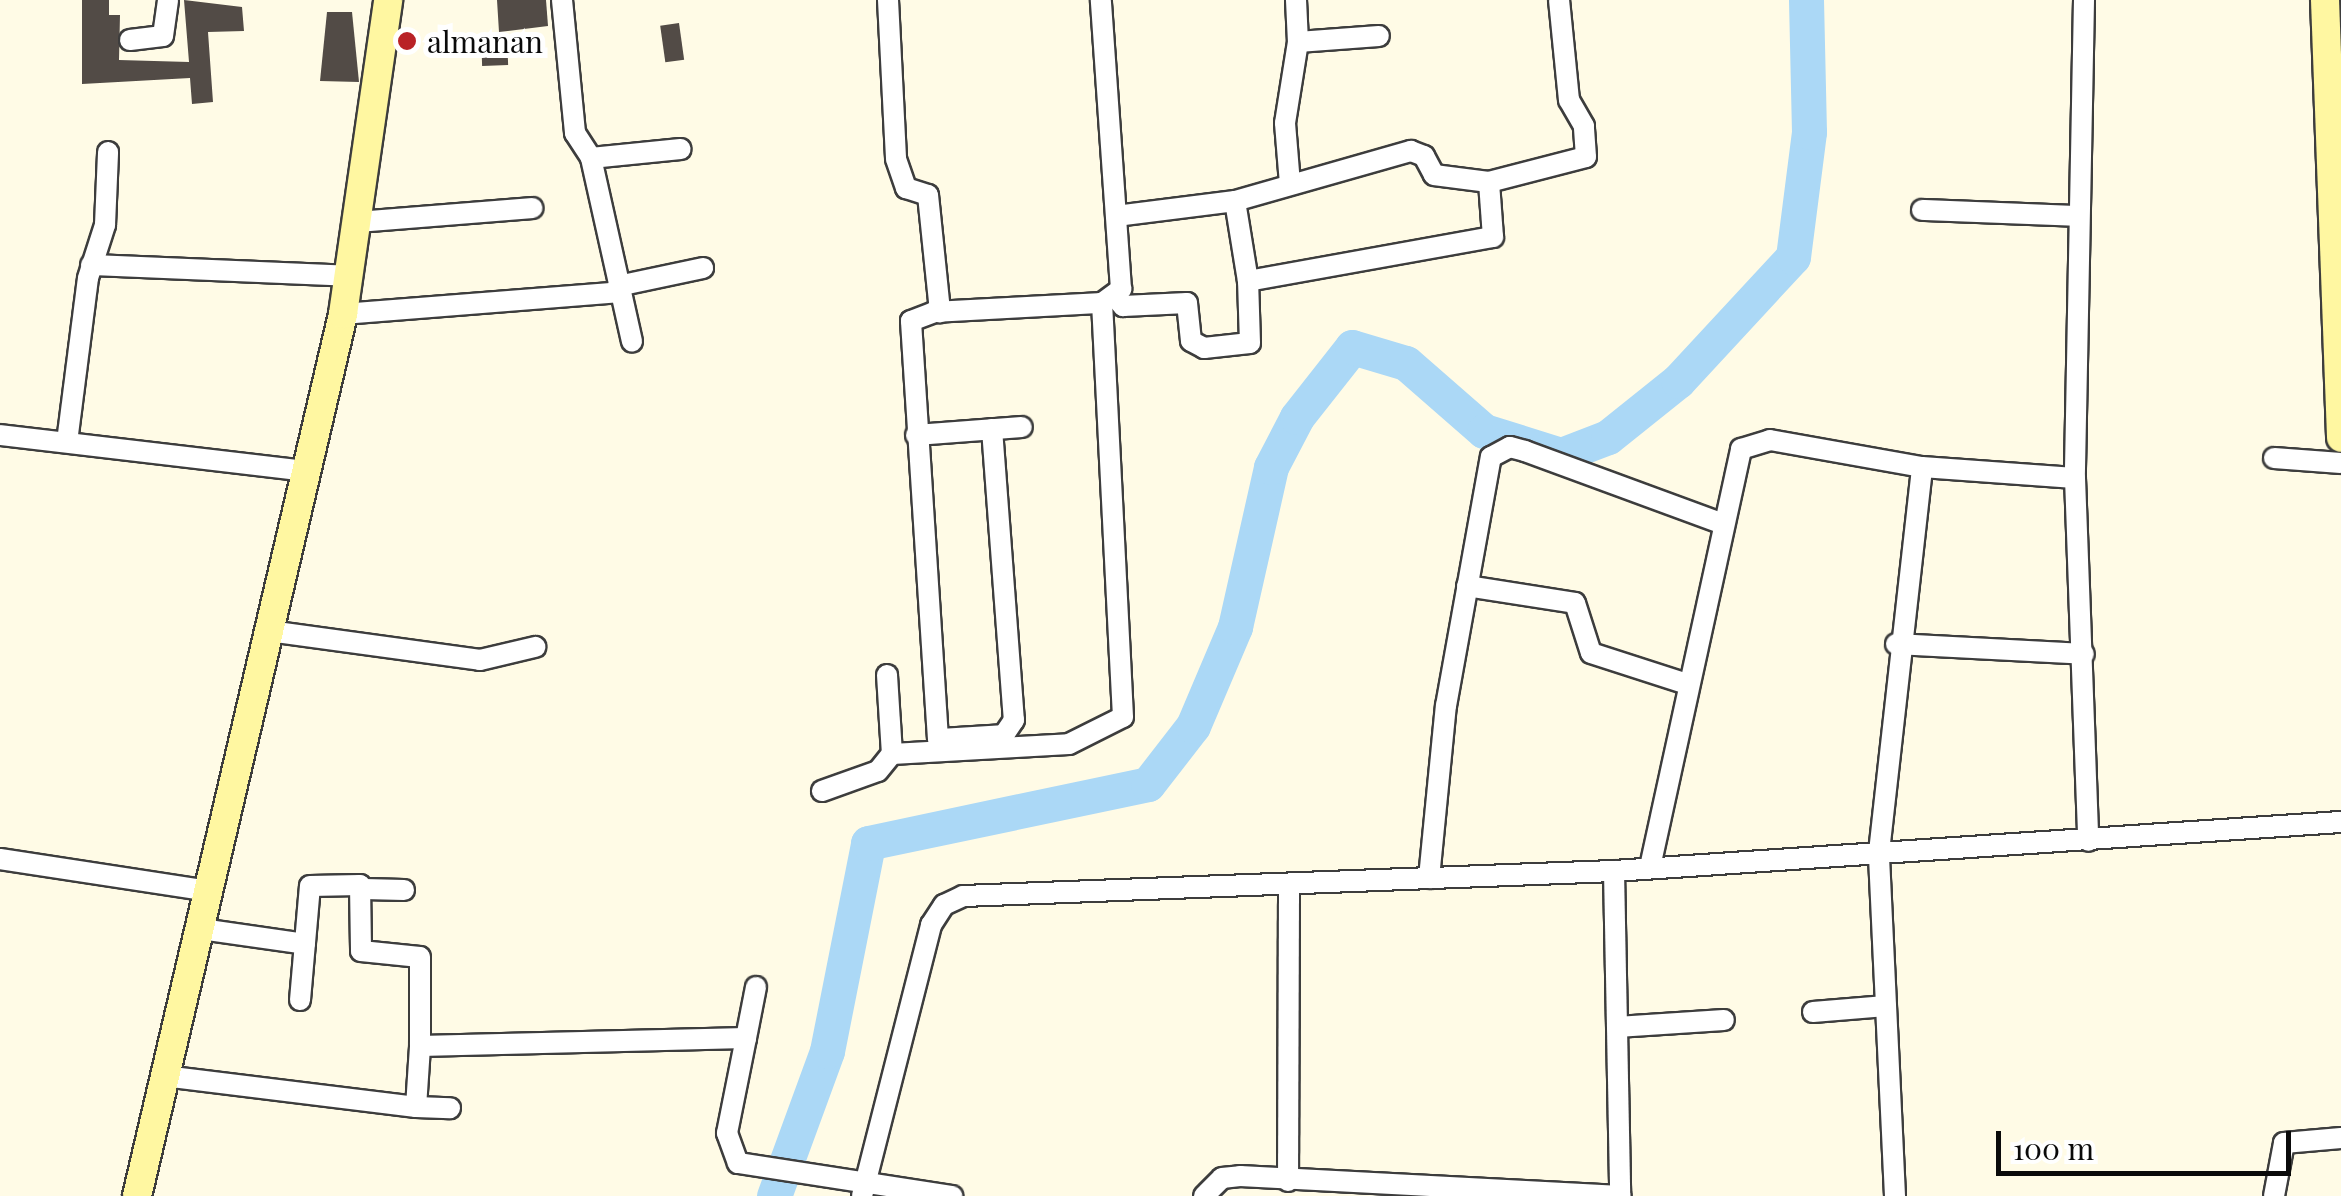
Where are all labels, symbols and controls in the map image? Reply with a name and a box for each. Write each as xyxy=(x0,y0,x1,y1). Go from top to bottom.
place label: almanan xyxy=(427,23,543,59)
marker: almanan xyxy=(396,30,418,52)
scale bar xyxy=(2001,1111,2296,1173)
text: 100 m xyxy=(2013,1128,2094,1168)

